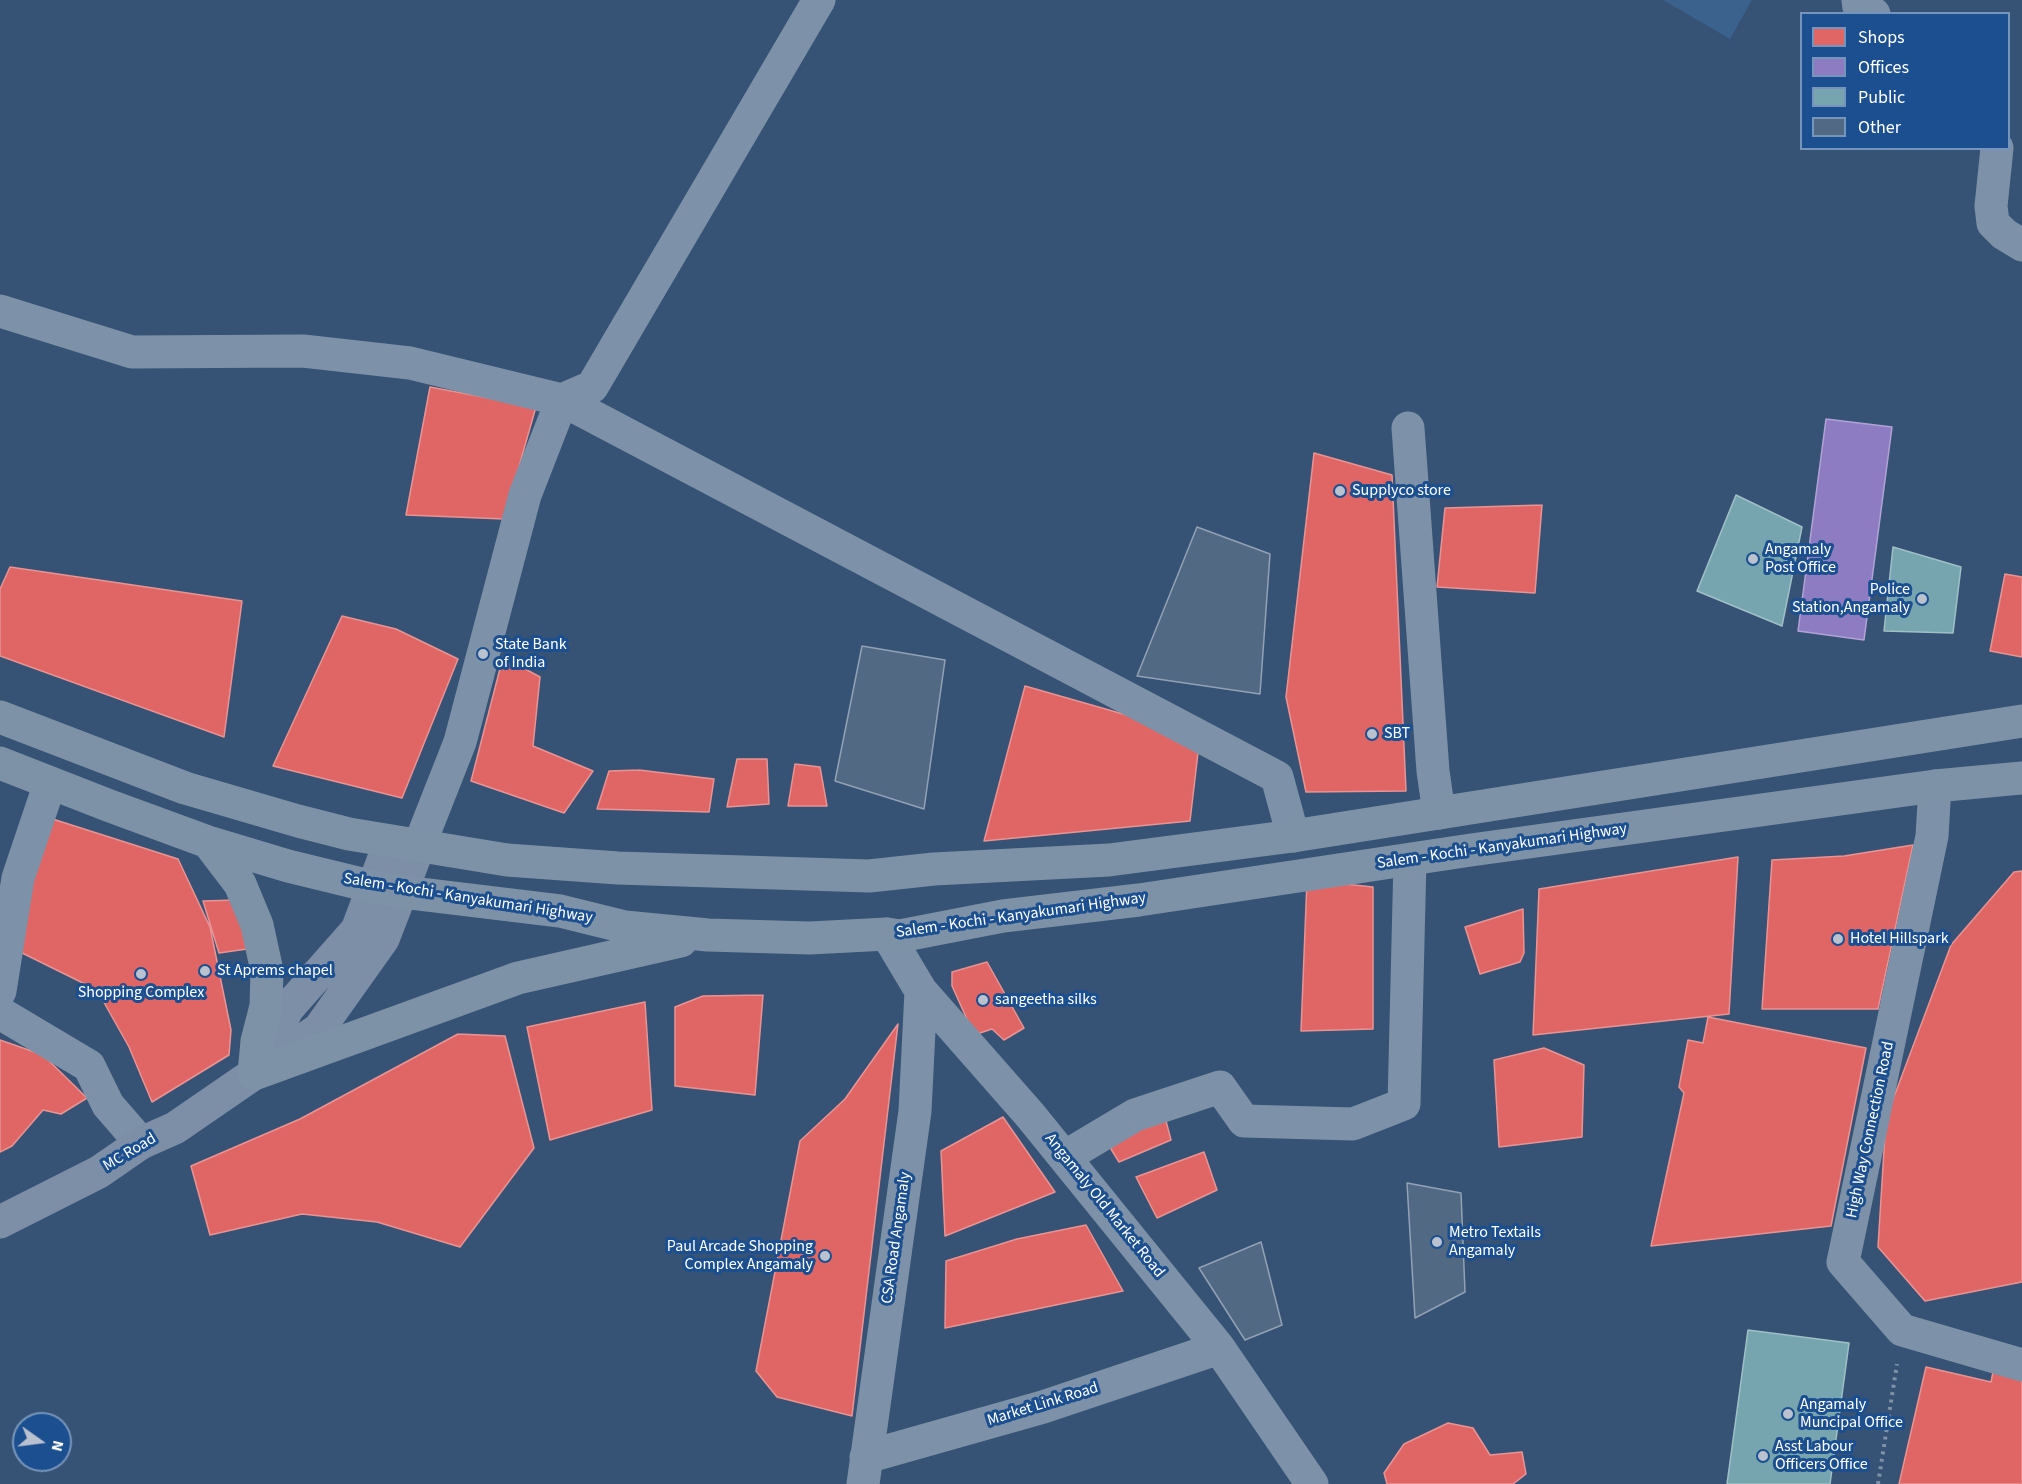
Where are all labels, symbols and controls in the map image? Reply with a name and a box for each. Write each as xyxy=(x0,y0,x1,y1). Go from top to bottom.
legend xyxy=(1800,12,2010,150)
text: Shops xyxy=(1858,25,1905,50)
text: Offices xyxy=(1858,55,1909,80)
text: Public xyxy=(1858,85,1905,110)
text: Other xyxy=(1858,115,1901,140)
place label: Supplyco store xyxy=(1352,481,1451,501)
marker: Supplyco store xyxy=(1333,484,1347,498)
place label: Angamaly Post Office xyxy=(1765,540,1836,578)
marker: Angamaly Post Office xyxy=(1746,552,1760,566)
place label: Police Station,Angamaly xyxy=(1792,580,1910,618)
marker: Police Station,Angamaly xyxy=(1915,592,1929,606)
place label: State Bank of India xyxy=(495,635,567,673)
marker: State Bank of India xyxy=(476,647,490,661)
place label: SBT xyxy=(1384,724,1410,744)
marker: SBT xyxy=(1365,727,1379,741)
street label: Salem - Kochi - Kanyakumari Highway xyxy=(1376,820,1628,874)
street label: Salem - Kochi - Kanyakumari Highway xyxy=(342,870,594,928)
street label: Salem - Kochi - Kanyakumari Highway xyxy=(895,889,1147,943)
place label: Hotel Hillspark xyxy=(1850,929,1949,949)
marker: Hotel Hillspark xyxy=(1831,932,1845,946)
place label: St Aprems chapel xyxy=(217,961,333,981)
marker: St Aprems chapel xyxy=(198,964,212,978)
marker: Shopping Complex xyxy=(134,967,148,981)
place label: Shopping Complex xyxy=(78,983,204,1003)
place label: sangeetha silks xyxy=(995,990,1097,1010)
marker: sangeetha silks xyxy=(976,993,990,1007)
street label: High Way Connection Road xyxy=(1843,1040,1899,1220)
street label: MC Road xyxy=(100,1130,160,1176)
street label: Angamaly Old Market Road xyxy=(1040,1130,1168,1282)
street label: CSA Road Angamaly xyxy=(878,1171,916,1305)
place label: Metro Textails Angamaly xyxy=(1449,1223,1541,1261)
marker: Metro Textails Angamaly xyxy=(1430,1235,1444,1249)
place label: Paul Arcade Shopping Complex Angamaly xyxy=(667,1237,813,1275)
marker: Paul Arcade Shopping Complex Angamaly xyxy=(818,1249,832,1263)
street label: Market Link Road xyxy=(985,1379,1101,1431)
place label: Angamaly Muncipal Office xyxy=(1800,1395,1903,1433)
marker: Angamaly Muncipal Office xyxy=(1781,1407,1795,1421)
north arrow xyxy=(12,1412,72,1472)
place label: Asst Labour Officers Office xyxy=(1775,1437,1868,1475)
text: N xyxy=(46,1438,69,1454)
marker: Asst Labour Officers Office xyxy=(1756,1449,1770,1463)

